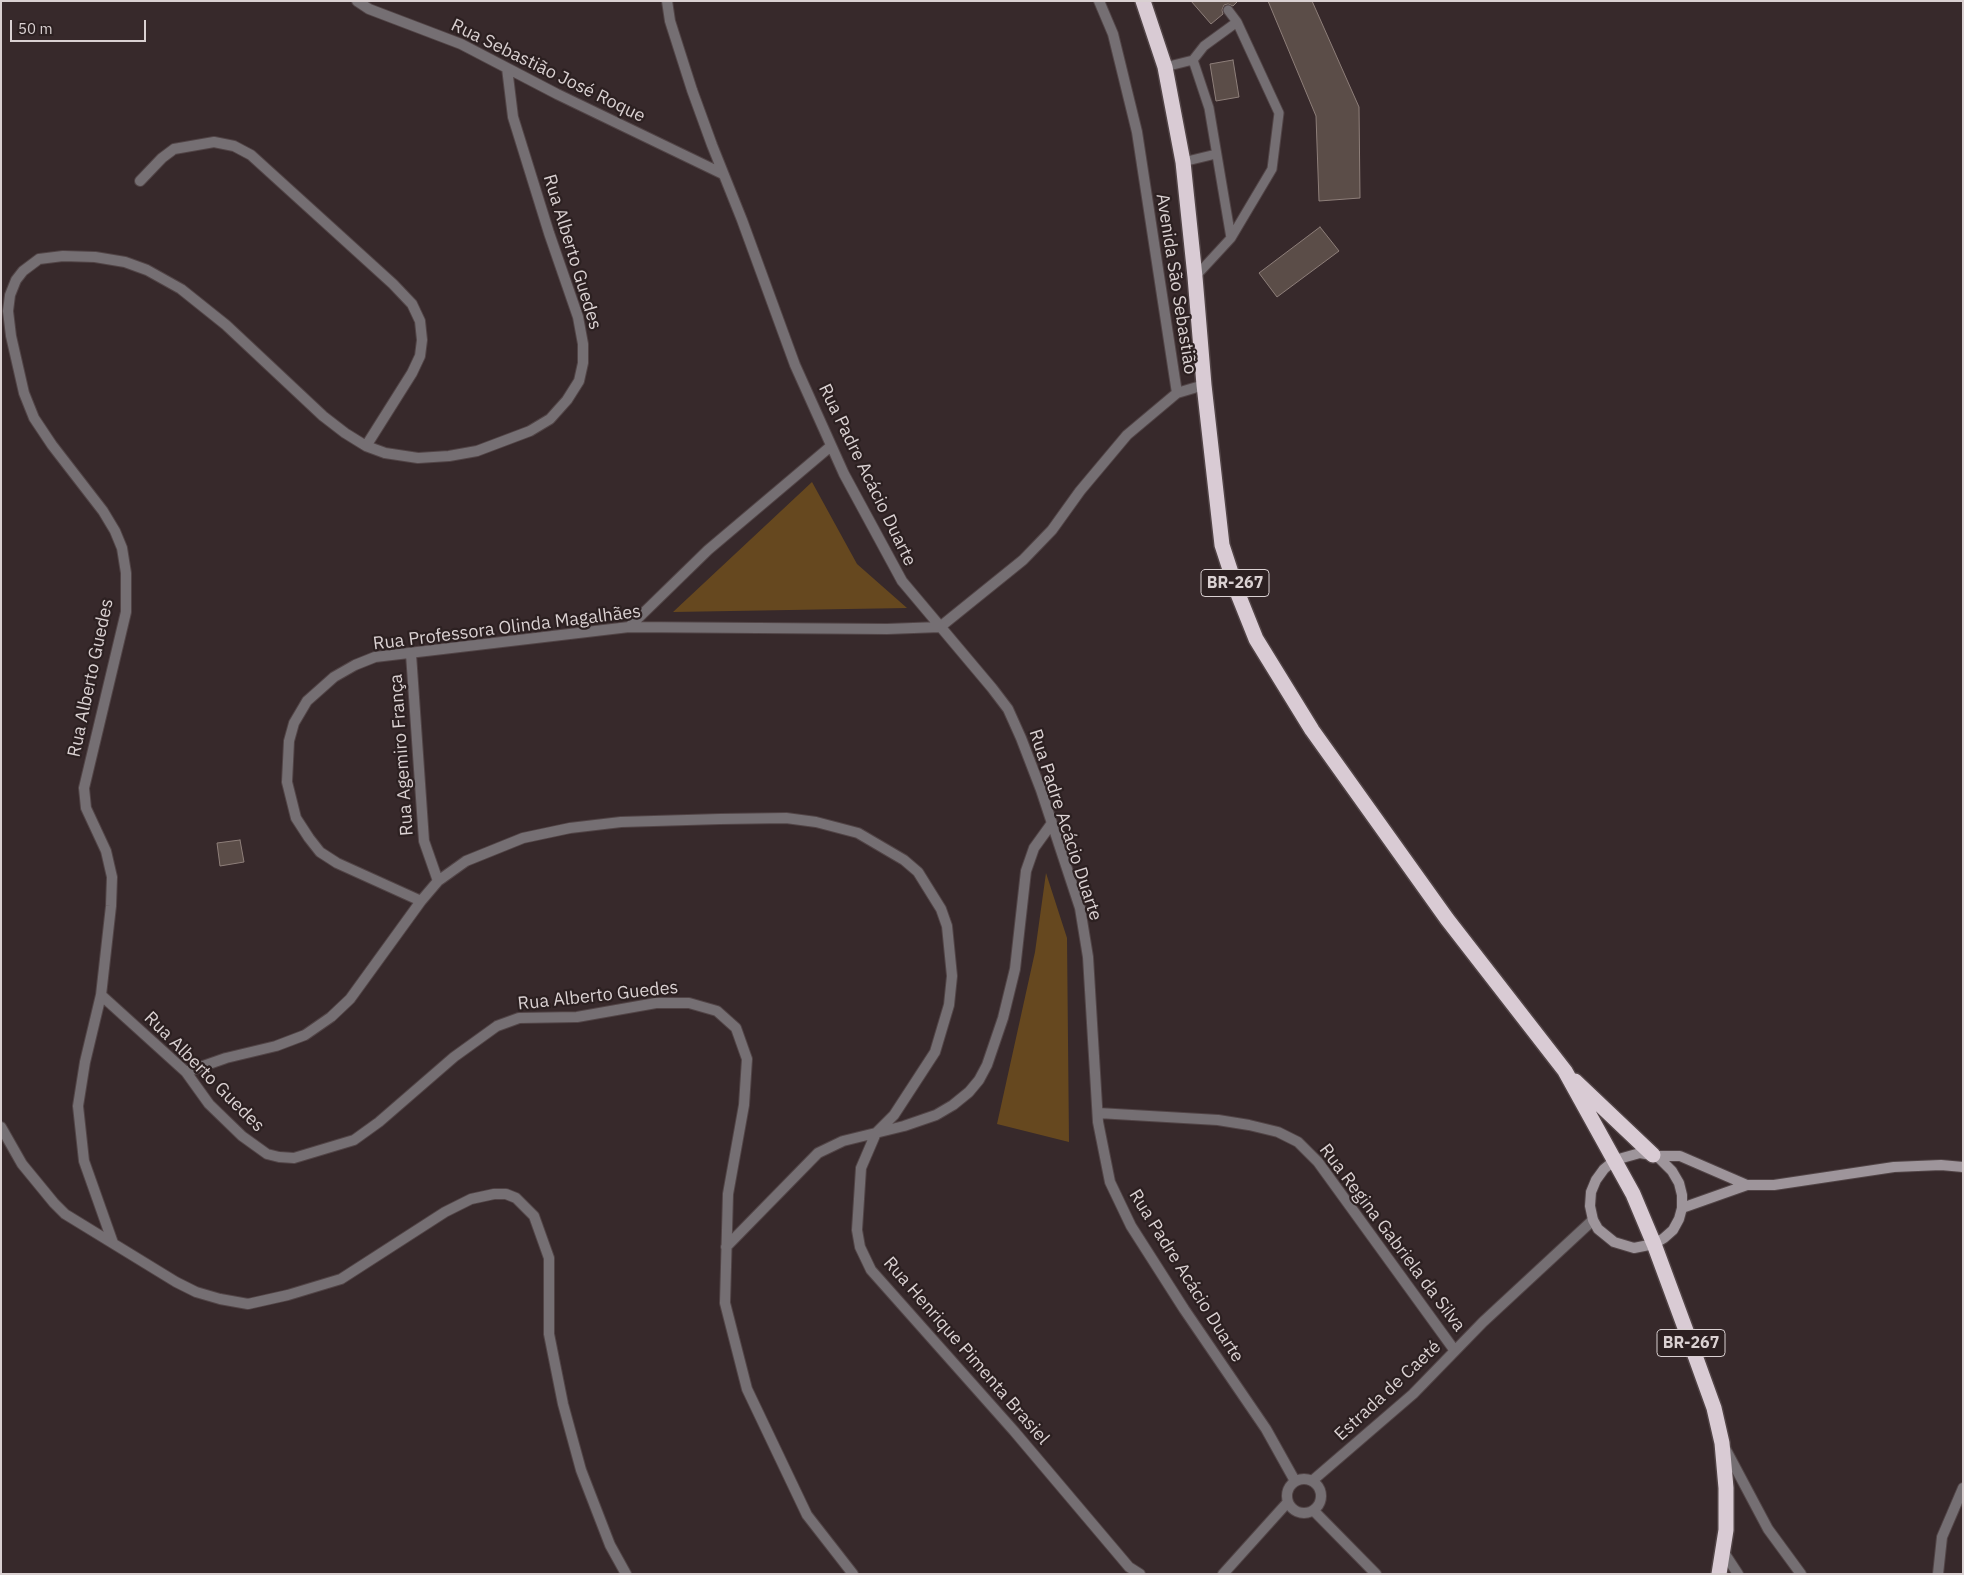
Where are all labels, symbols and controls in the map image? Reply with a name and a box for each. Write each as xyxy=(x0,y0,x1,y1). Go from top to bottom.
scale bar xyxy=(12,10,149,42)
street label: Rua Sebastião José Roque xyxy=(447,15,649,127)
text: 50 m xyxy=(18,19,53,38)
street label: Rua Alberto Guedes xyxy=(538,172,606,332)
street label: Avenida São Sebastião xyxy=(1151,192,1201,376)
street label: Rua Padre Acácio Duarte xyxy=(813,380,921,570)
road number: BR-267 xyxy=(1201,570,1269,596)
street label: Rua Alberto Guedes xyxy=(64,597,118,759)
street label: Rua Professora Olinda Magalhães xyxy=(372,601,642,655)
street label: Rua Agemiro França xyxy=(386,673,418,837)
street label: Rua Padre Acácio Duarte xyxy=(1024,727,1106,923)
street label: Rua Alberto Guedes xyxy=(517,977,679,1015)
street label: Rua Alberto Guedes xyxy=(139,1007,269,1137)
street label: Rua Regina Gabriela da Silva xyxy=(1314,1140,1470,1336)
street label: Rua Padre Acácio Duarte xyxy=(1124,1186,1248,1366)
street label: Rua Henrique Pimenta Brasiel xyxy=(879,1253,1053,1449)
road number: BR-267 xyxy=(1657,1330,1725,1356)
street label: Estrada de Caeté xyxy=(1330,1336,1446,1446)

